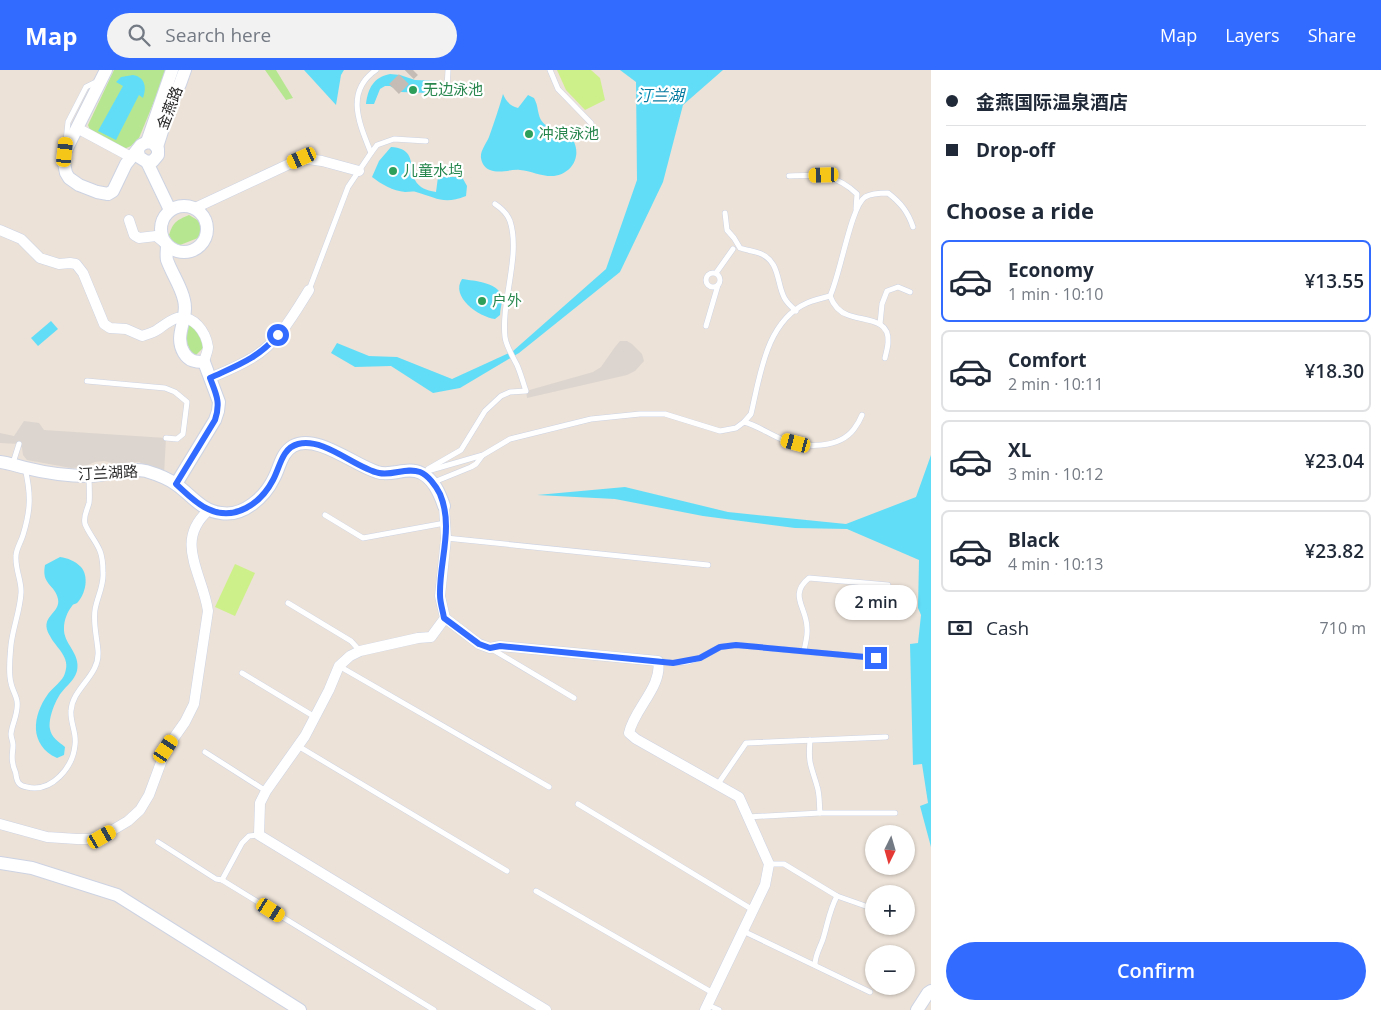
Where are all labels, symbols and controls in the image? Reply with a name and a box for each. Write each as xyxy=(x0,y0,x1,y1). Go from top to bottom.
search box xyxy=(107,13,457,58)
text: Map xyxy=(25,19,77,52)
icon: search xyxy=(125,21,153,49)
text: Search here xyxy=(165,22,271,48)
text: Map xyxy=(1160,23,1197,47)
text: Layers xyxy=(1225,23,1280,47)
text: Share xyxy=(1308,23,1356,47)
place label: 无边泳池 xyxy=(423,79,483,99)
street label: 金燕路 xyxy=(152,83,186,132)
marker: 无边泳池 xyxy=(407,84,419,96)
water label: 汀兰湖 xyxy=(636,84,687,106)
text: 金燕国际温泉酒店 xyxy=(976,89,1128,115)
place label: 冲浪泳池 xyxy=(539,123,599,143)
marker: 冲浪泳池 xyxy=(523,128,535,140)
car xyxy=(55,136,74,168)
text: Drop-off xyxy=(976,137,1055,163)
car xyxy=(285,145,318,171)
place label: 儿童水坞 xyxy=(403,160,463,180)
marker: 儿童水坞 xyxy=(387,165,399,177)
car xyxy=(808,167,839,183)
text: Choose a ride xyxy=(946,195,1094,225)
text: Economy xyxy=(1008,257,1094,283)
icon: car xyxy=(948,259,993,304)
text: ¥13.55 xyxy=(1304,268,1364,294)
text: 1 min · 10:10 xyxy=(1008,283,1103,305)
place label: 户外 xyxy=(492,290,522,310)
marker: 户外 xyxy=(476,295,488,307)
route start xyxy=(267,324,289,346)
text: Comfort xyxy=(1008,347,1087,373)
icon: car xyxy=(948,349,993,394)
text: ¥18.30 xyxy=(1304,358,1364,384)
text: 2 min · 10:11 xyxy=(1008,373,1103,395)
car xyxy=(779,432,812,454)
text: XL xyxy=(1008,437,1031,463)
icon: car xyxy=(948,439,993,484)
text: ¥23.04 xyxy=(1304,448,1364,474)
street label: 汀兰湖路 xyxy=(77,460,138,484)
text: 3 min · 10:12 xyxy=(1008,463,1103,485)
text: Black xyxy=(1008,527,1060,553)
icon: car xyxy=(948,529,993,574)
text: ¥23.82 xyxy=(1304,538,1364,564)
text: 4 min · 10:13 xyxy=(1008,553,1103,575)
callout: 2 min xyxy=(835,586,917,620)
text: 2 min xyxy=(854,591,898,613)
icon: cash xyxy=(946,614,974,642)
text: Cash xyxy=(986,615,1029,641)
text: 710 m xyxy=(1320,617,1366,639)
route end xyxy=(865,647,887,669)
car xyxy=(151,732,180,766)
car xyxy=(85,823,118,851)
north arrow xyxy=(865,825,915,875)
map controls xyxy=(865,825,915,995)
button: + xyxy=(865,885,915,935)
car xyxy=(254,896,287,924)
button: Confirm xyxy=(946,942,1366,1000)
button: − xyxy=(865,945,915,995)

